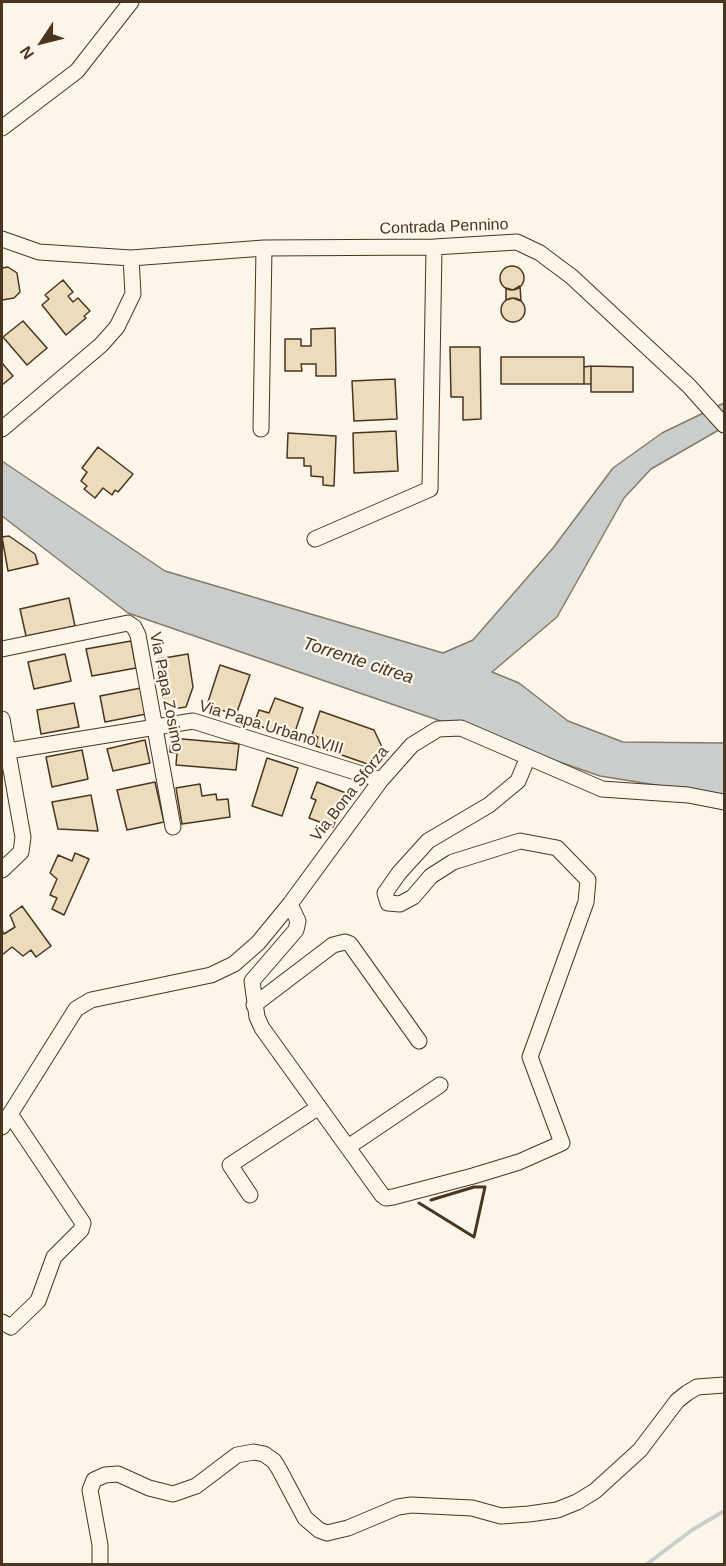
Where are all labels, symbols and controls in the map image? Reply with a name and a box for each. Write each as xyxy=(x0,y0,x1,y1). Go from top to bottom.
north arrow xyxy=(12,12,72,72)
text: N xyxy=(17,43,37,62)
street label: Contrada Pennino xyxy=(379,215,509,239)
street label: Via Papa Zosimo xyxy=(145,631,187,753)
water label: Torrente citrea xyxy=(300,633,416,689)
street label: Via Papa Urbano VIII xyxy=(196,697,346,759)
street label: Via Bona Sforza xyxy=(307,743,393,845)

